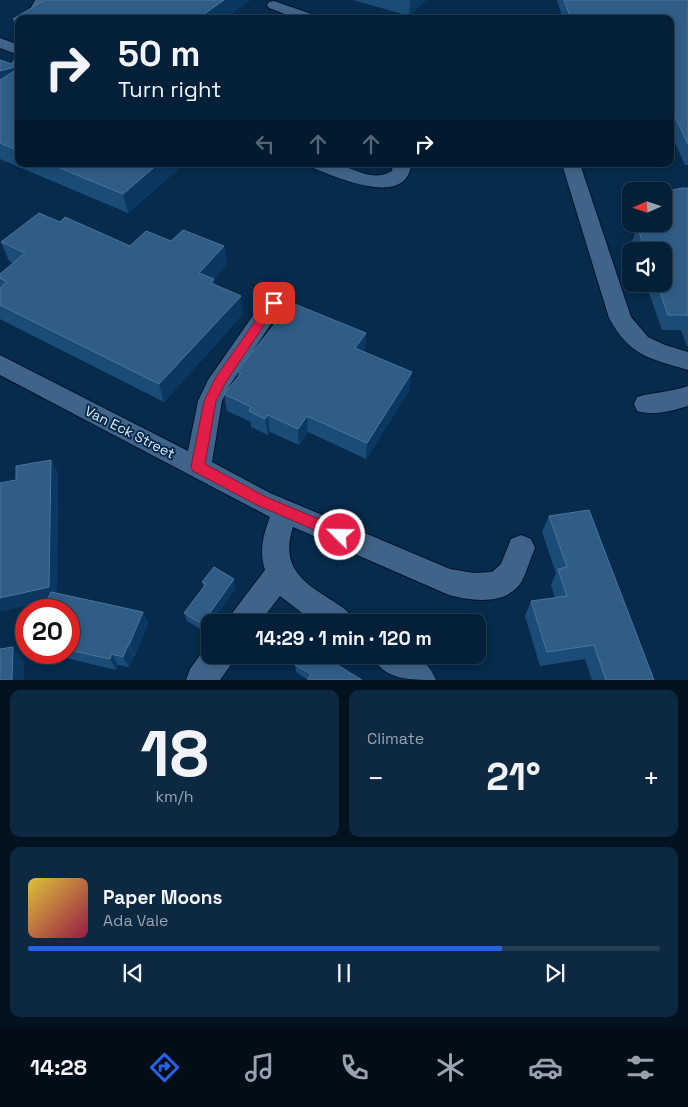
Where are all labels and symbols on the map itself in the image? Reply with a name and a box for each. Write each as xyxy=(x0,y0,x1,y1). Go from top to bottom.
north arrow xyxy=(622,182,672,232)
pin xyxy=(253,282,295,324)
street label: Van Eck Street xyxy=(82,402,178,462)
position arrow xyxy=(313,508,365,560)
speed limit sign: 20 xyxy=(15,599,80,664)

